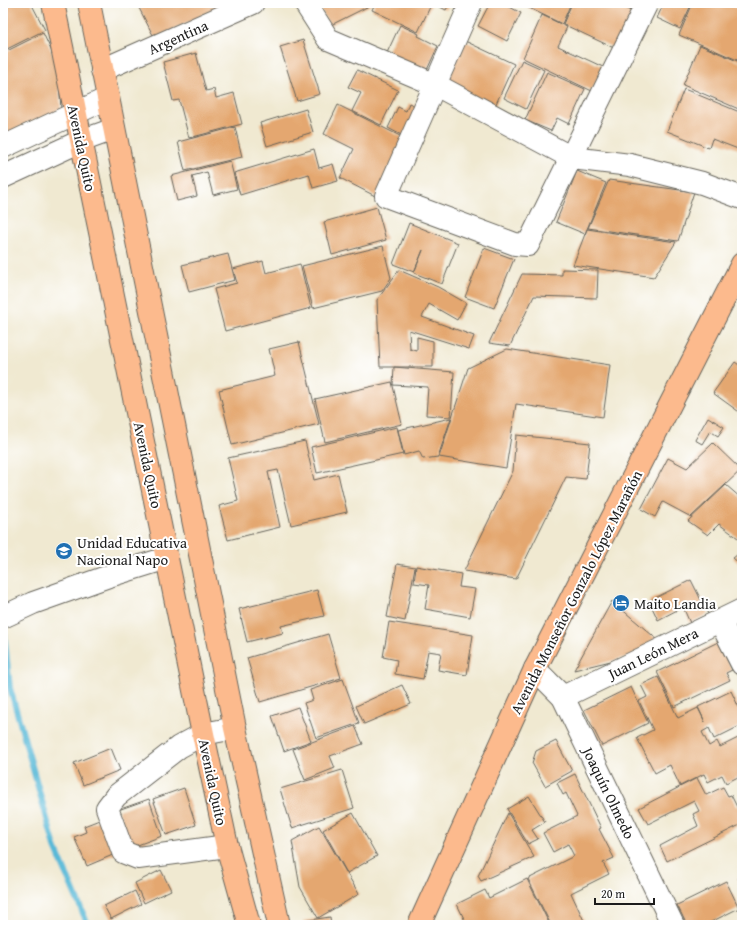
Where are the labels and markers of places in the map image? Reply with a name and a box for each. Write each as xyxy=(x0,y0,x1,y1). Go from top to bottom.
place label: Unidad Educativa Nacional Napo xyxy=(77,532,187,570)
school or university icon: Unidad Educativa Nacional Napo xyxy=(54,541,74,561)
hotel icon: Maito Landia xyxy=(611,593,631,613)
place label: Maito Landia xyxy=(634,593,716,614)

